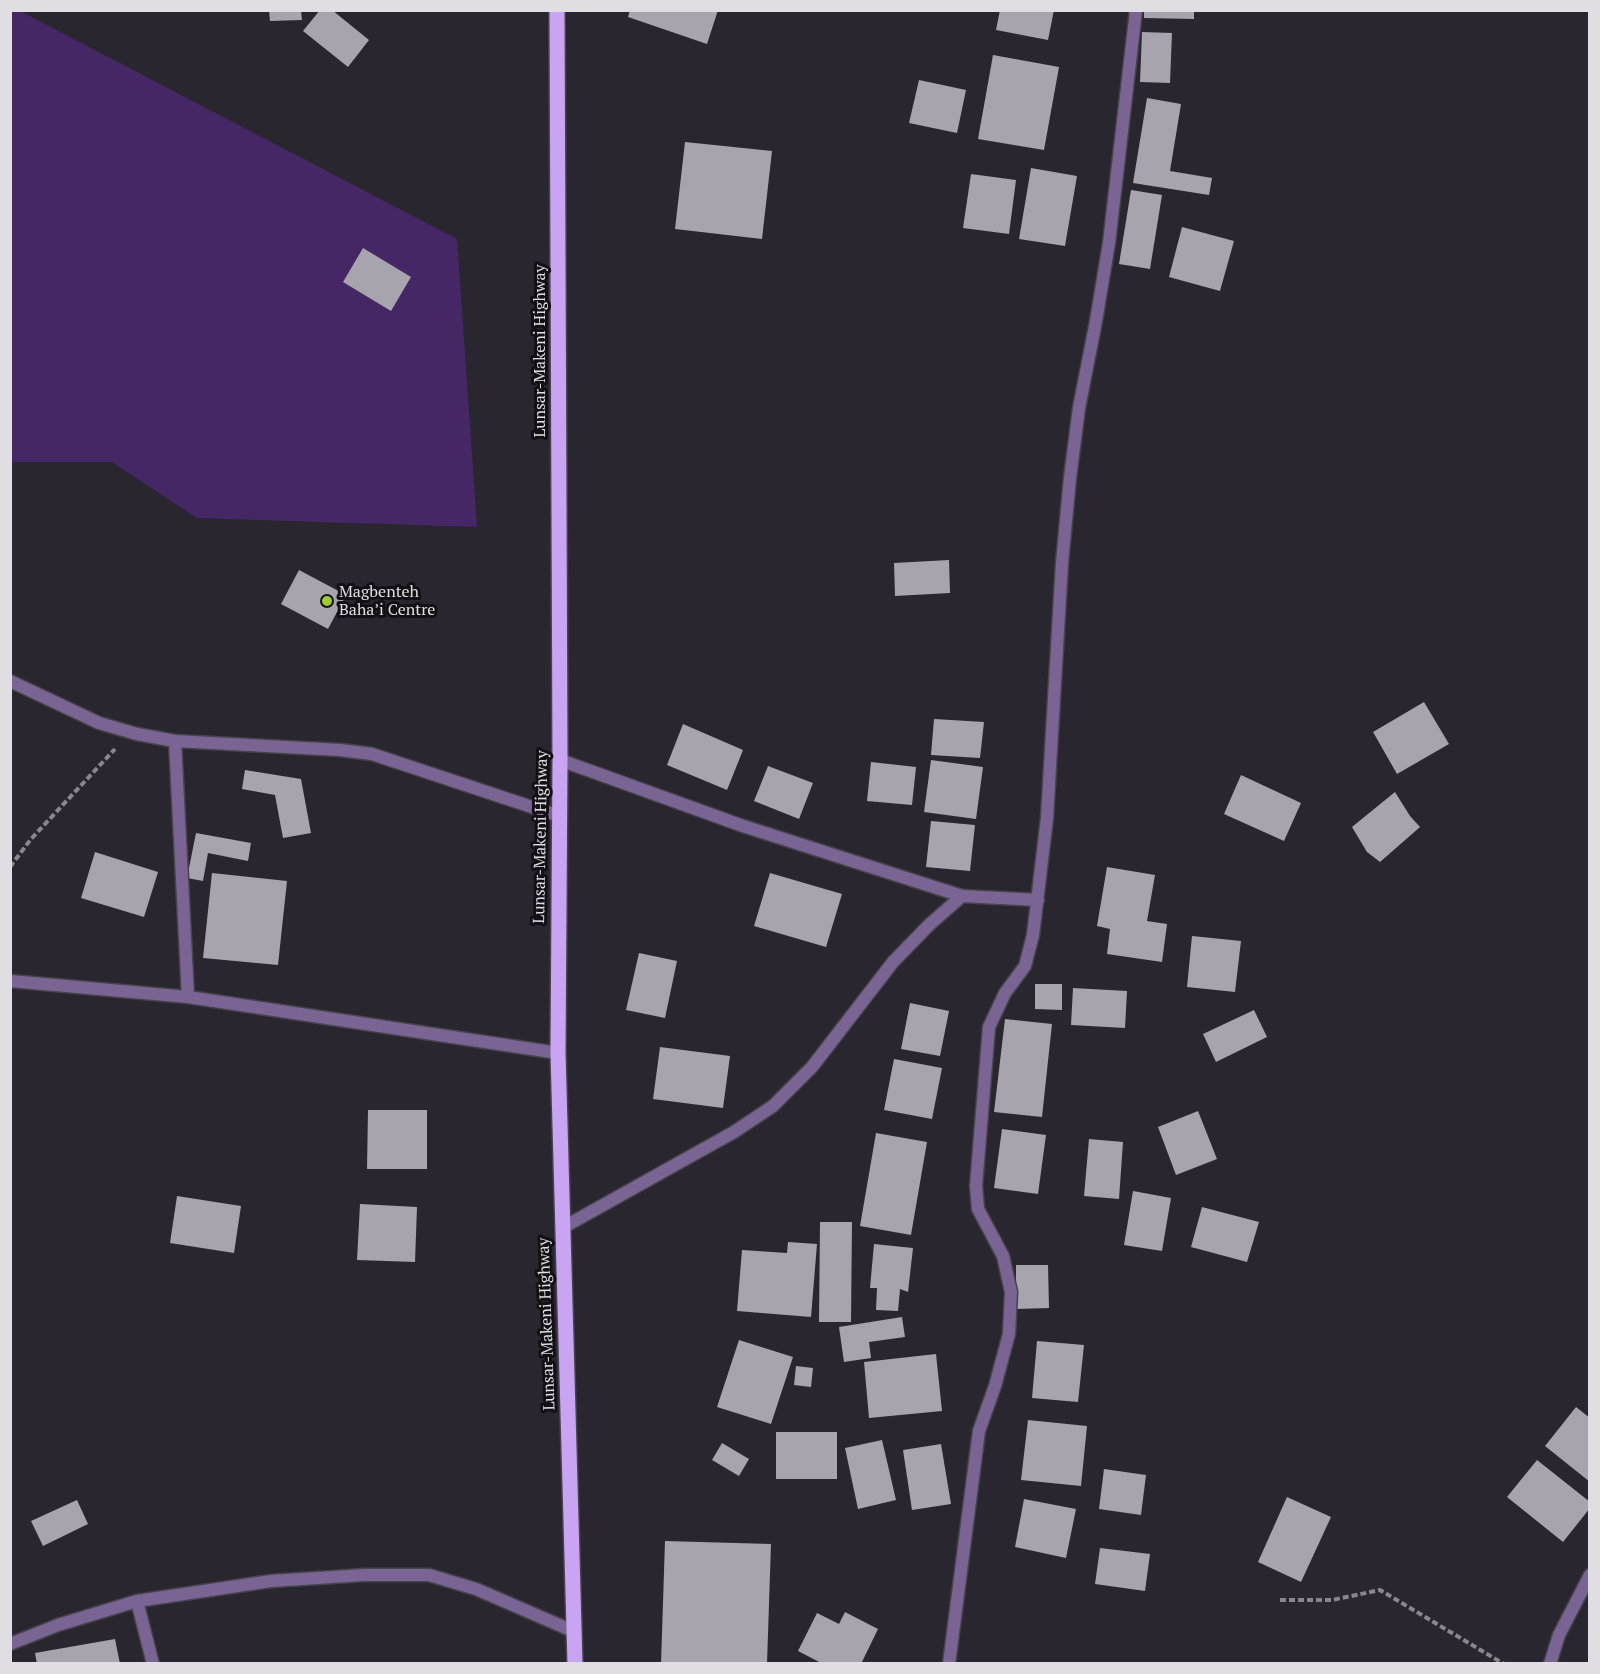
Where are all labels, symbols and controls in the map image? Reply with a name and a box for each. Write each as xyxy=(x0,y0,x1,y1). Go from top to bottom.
street label: Lunsar-Makeni Highway xyxy=(530,264,550,438)
place label: Magbenteh Baha’i Centre xyxy=(339,582,435,620)
marker: Magbenteh Baha’i Centre xyxy=(320,594,334,608)
street label: Lunsar-Makeni Highway xyxy=(530,750,552,924)
street label: Lunsar-Makeni Highway xyxy=(534,1237,560,1411)

